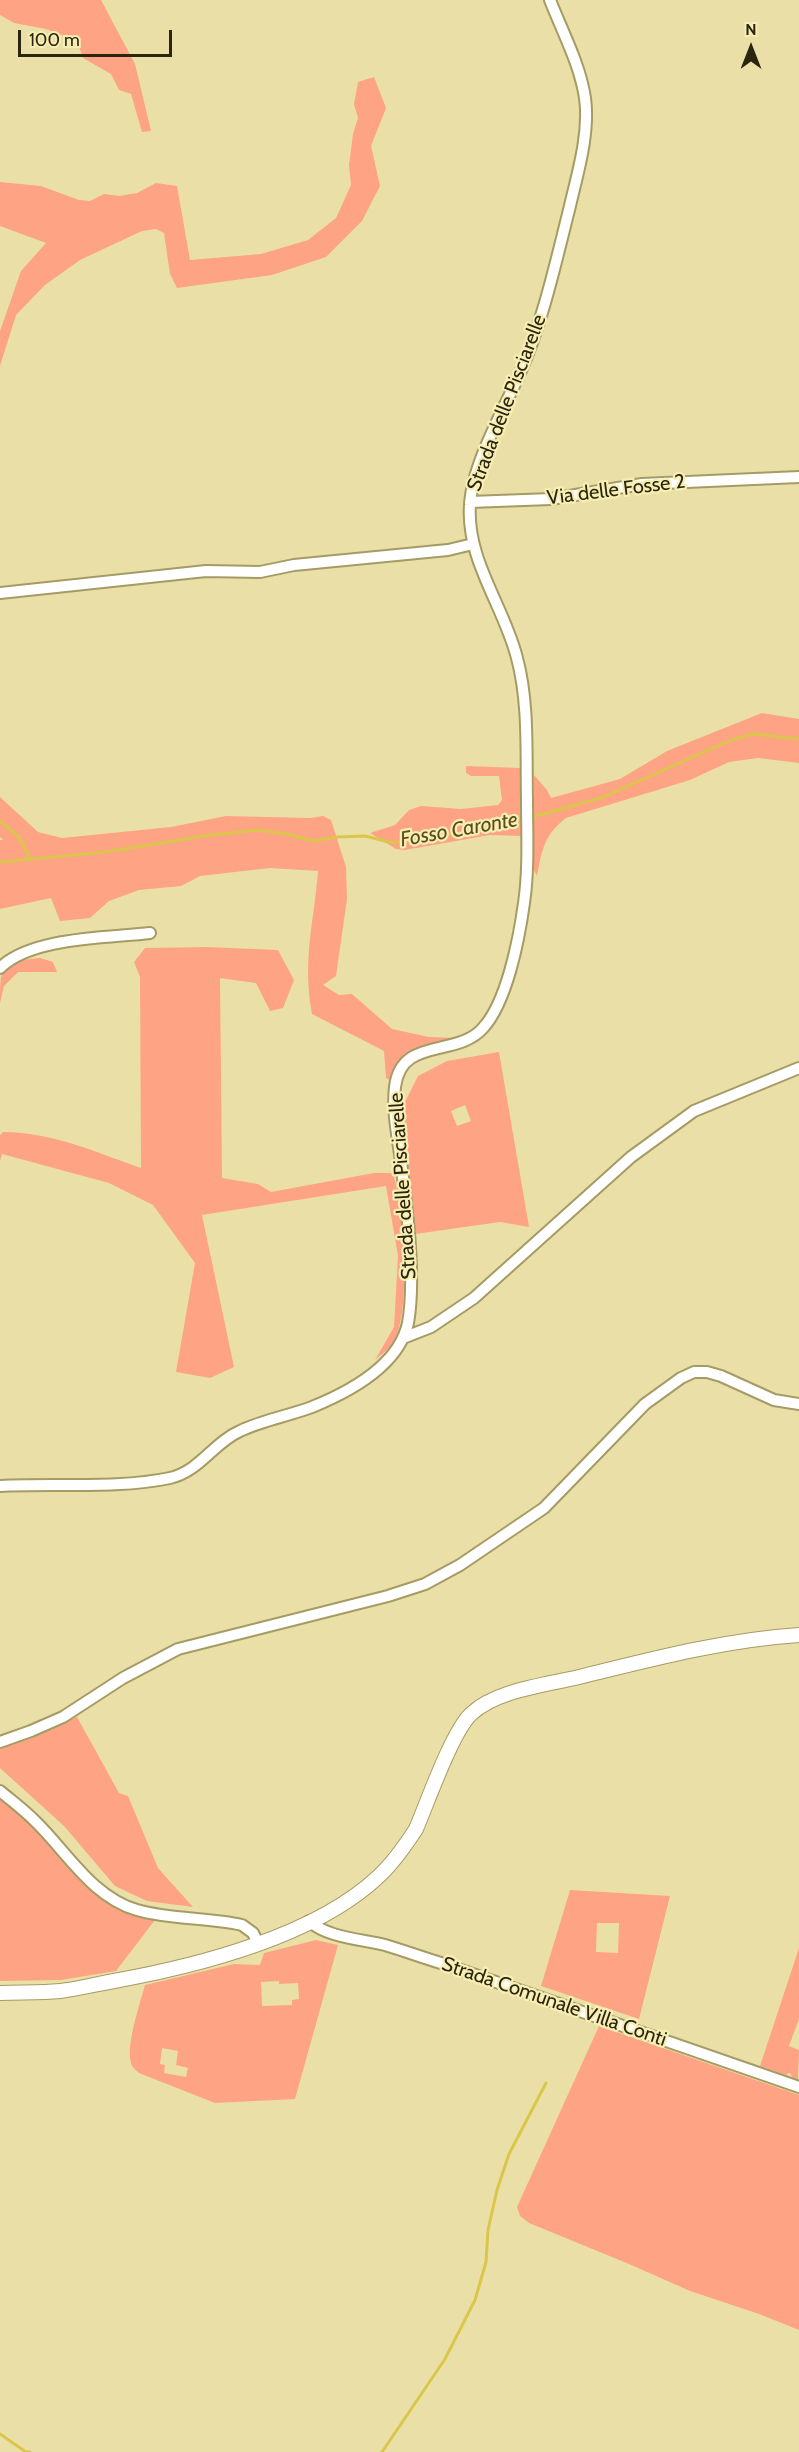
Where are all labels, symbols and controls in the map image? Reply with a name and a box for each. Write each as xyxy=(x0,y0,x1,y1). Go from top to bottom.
scale bar xyxy=(21,18,176,56)
north arrow xyxy=(721,18,781,78)
text: N xyxy=(745,20,757,39)
text: 100 m xyxy=(29,29,80,51)
street label: Strada delle Pisciarelle xyxy=(462,311,552,495)
street label: Via delle Fosse 2 xyxy=(545,470,687,510)
water label: Fosso Caronte xyxy=(398,807,520,853)
street label: Strada delle Pisciarelle xyxy=(385,1092,421,1280)
street label: Strada Comunale Villa Conti xyxy=(438,1952,670,2052)

